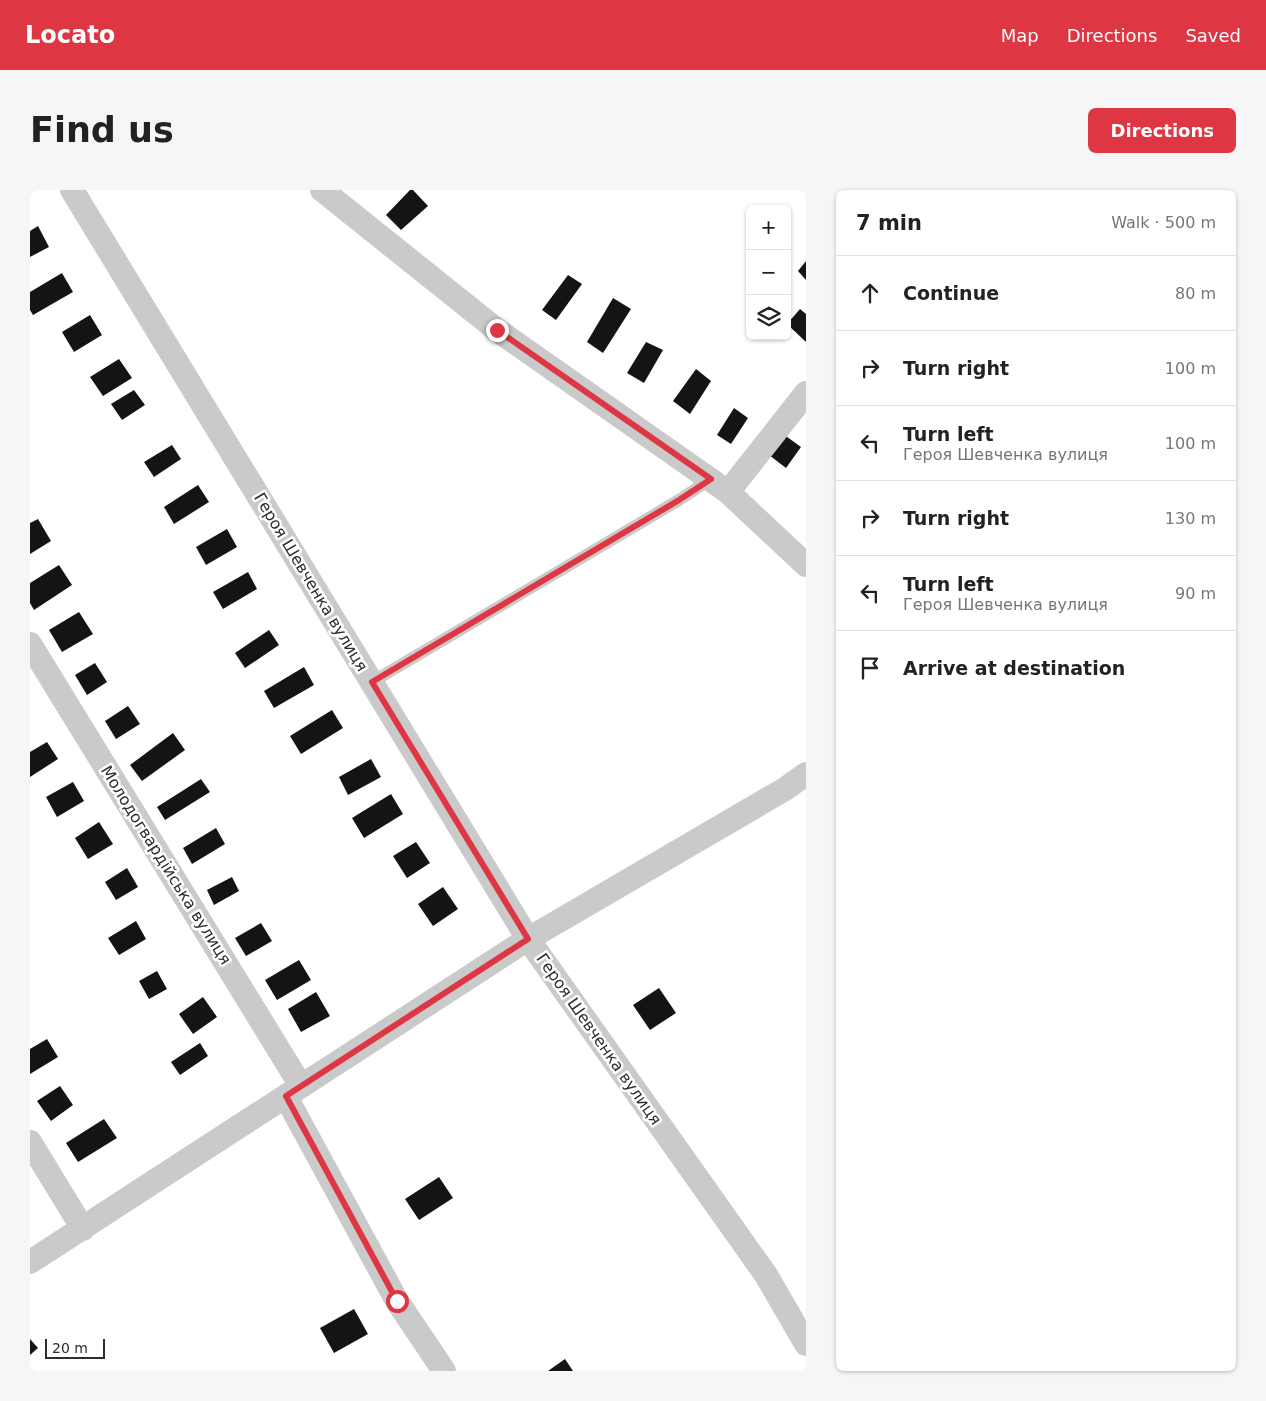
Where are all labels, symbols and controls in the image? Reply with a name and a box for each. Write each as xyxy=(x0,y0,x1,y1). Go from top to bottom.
text: Locato xyxy=(25,21,115,49)
text: Map xyxy=(1001,25,1039,46)
text: Directions xyxy=(1067,25,1157,46)
text: Saved xyxy=(1185,25,1241,46)
button: Directions xyxy=(1088,108,1236,153)
text: Find us xyxy=(30,110,174,150)
map controls xyxy=(746,205,791,340)
button: + xyxy=(746,205,791,250)
text: 7 min xyxy=(856,211,922,235)
text: Walk · 500 m xyxy=(1111,213,1216,232)
button: − xyxy=(746,250,791,295)
icon: ahead xyxy=(856,279,884,307)
text: Continue xyxy=(903,282,999,304)
text: 80 m xyxy=(1175,284,1216,303)
button: layers xyxy=(746,295,791,340)
route end xyxy=(486,319,509,342)
icon: right xyxy=(856,354,884,382)
text: Turn right xyxy=(903,357,1009,379)
text: 100 m xyxy=(1165,359,1216,378)
text: Turn left xyxy=(903,423,994,445)
icon: left xyxy=(856,429,884,457)
text: 100 m xyxy=(1165,434,1216,453)
text: Героя Шевченка вулиця xyxy=(903,445,1108,464)
street label: Героя Шевченка вулиця xyxy=(250,489,372,675)
icon: right xyxy=(856,504,884,532)
text: Turn right xyxy=(903,507,1009,529)
text: 130 m xyxy=(1165,509,1216,528)
text: Turn left xyxy=(903,573,994,595)
icon: left xyxy=(856,579,884,607)
text: 90 m xyxy=(1175,584,1216,603)
text: Героя Шевченка вулиця xyxy=(903,595,1108,614)
icon: arrive xyxy=(856,654,884,682)
text: Arrive at destination xyxy=(903,657,1125,679)
street label: Молодогвардійська вулиця xyxy=(97,762,235,968)
street label: Героя Шевченка вулиця xyxy=(532,950,666,1128)
route start xyxy=(386,1290,409,1313)
scale bar xyxy=(45,1336,105,1359)
text: 20 m xyxy=(52,1340,88,1356)

